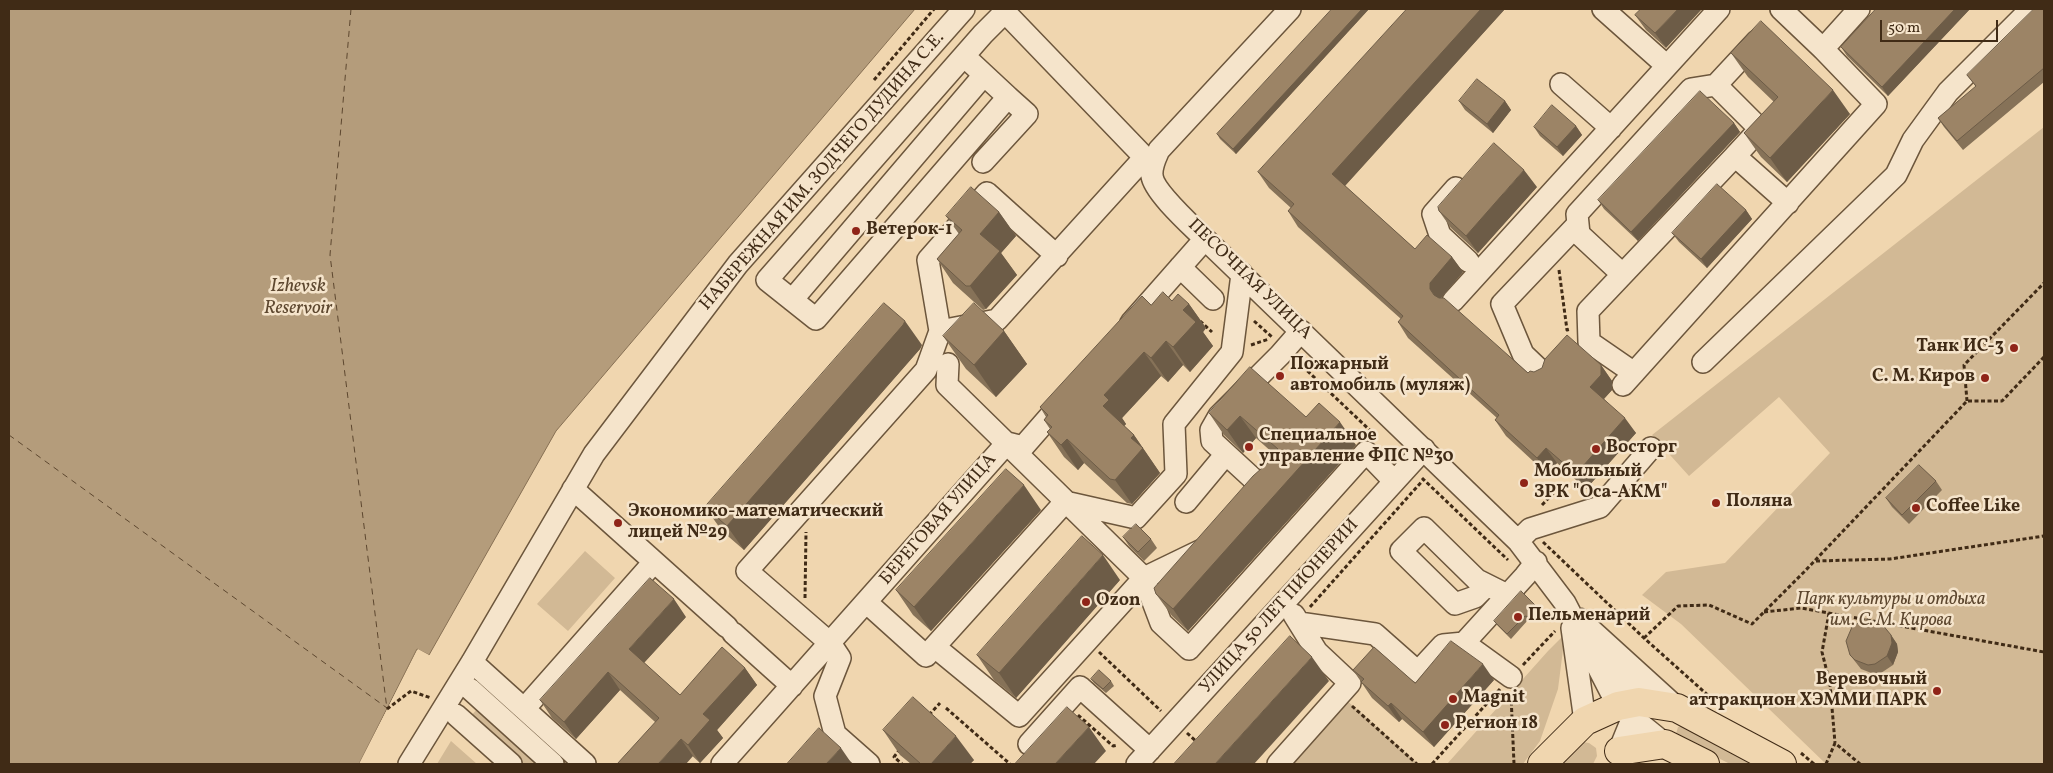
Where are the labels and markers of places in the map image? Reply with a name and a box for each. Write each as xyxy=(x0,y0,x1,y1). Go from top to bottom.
place label: Ветерок-1 xyxy=(866,220,952,242)
marker: Ветерок-1 xyxy=(850,225,862,237)
place label: Танк ИС-3 xyxy=(1916,337,2004,359)
marker: Танк ИС-3 xyxy=(2008,342,2020,354)
place label: Пожарный автомобиль (муляж) xyxy=(1290,355,1470,398)
place label: С. М. Киров xyxy=(1872,367,1975,389)
marker: Пожарный автомобиль (муляж) xyxy=(1274,370,1286,382)
marker: С. М. Киров xyxy=(1979,372,1991,384)
place label: Специальное управление ФПС №30 xyxy=(1259,426,1454,468)
place label: Восторг xyxy=(1606,438,1677,460)
marker: Специальное управление ФПС №30 xyxy=(1243,441,1255,453)
marker: Восторг xyxy=(1590,443,1602,455)
place label: Мобильный ЗРК "Оса-АКМ" xyxy=(1534,462,1667,504)
marker: Мобильный ЗРК "Оса-АКМ" xyxy=(1518,477,1530,489)
place label: Поляна xyxy=(1726,492,1792,514)
marker: Поляна xyxy=(1710,497,1722,509)
place label: Coffee Like xyxy=(1926,497,2020,519)
place label: Экономико-математический лицей №29 xyxy=(628,502,883,544)
marker: Coffee Like xyxy=(1910,502,1922,514)
marker: Экономико-математический лицей №29 xyxy=(612,517,624,529)
place label: Ozon xyxy=(1096,591,1141,613)
marker: Ozon xyxy=(1080,596,1092,608)
place label: Пельменарий xyxy=(1528,606,1650,628)
marker: Пельменарий xyxy=(1512,611,1524,623)
place label: Веревочный аттракцион ХЭММИ ПАРК xyxy=(1689,670,1927,712)
marker: Веревочный аттракцион ХЭММИ ПАРК xyxy=(1931,685,1943,697)
place label: Magnit xyxy=(1463,688,1525,710)
marker: Magnit xyxy=(1447,693,1459,705)
place label: Регион 18 xyxy=(1455,714,1538,736)
marker: Регион 18 xyxy=(1439,719,1451,731)

